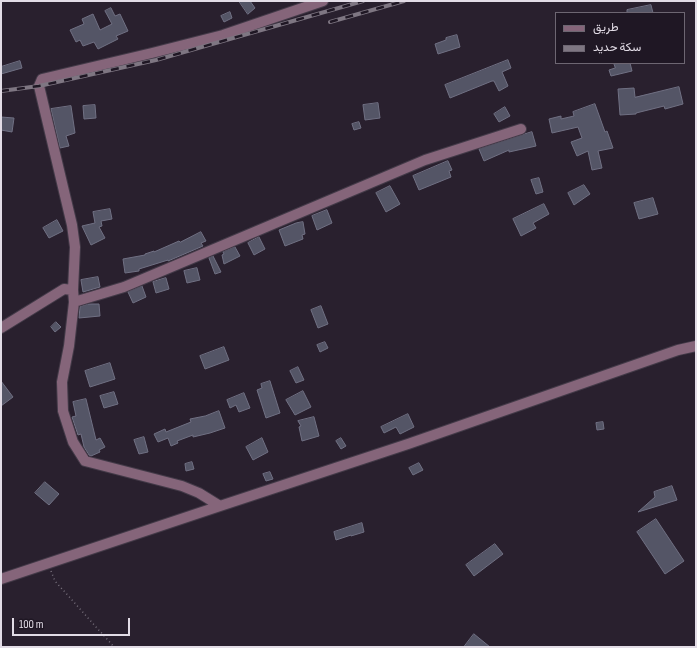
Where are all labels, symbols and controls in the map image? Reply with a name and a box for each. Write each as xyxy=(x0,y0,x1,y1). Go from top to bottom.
legend xyxy=(555,12,685,64)
text: طريق xyxy=(593,20,618,35)
text: سكة حديد xyxy=(593,40,641,55)
scale bar xyxy=(14,610,132,636)
text: 100 m xyxy=(19,617,44,632)

